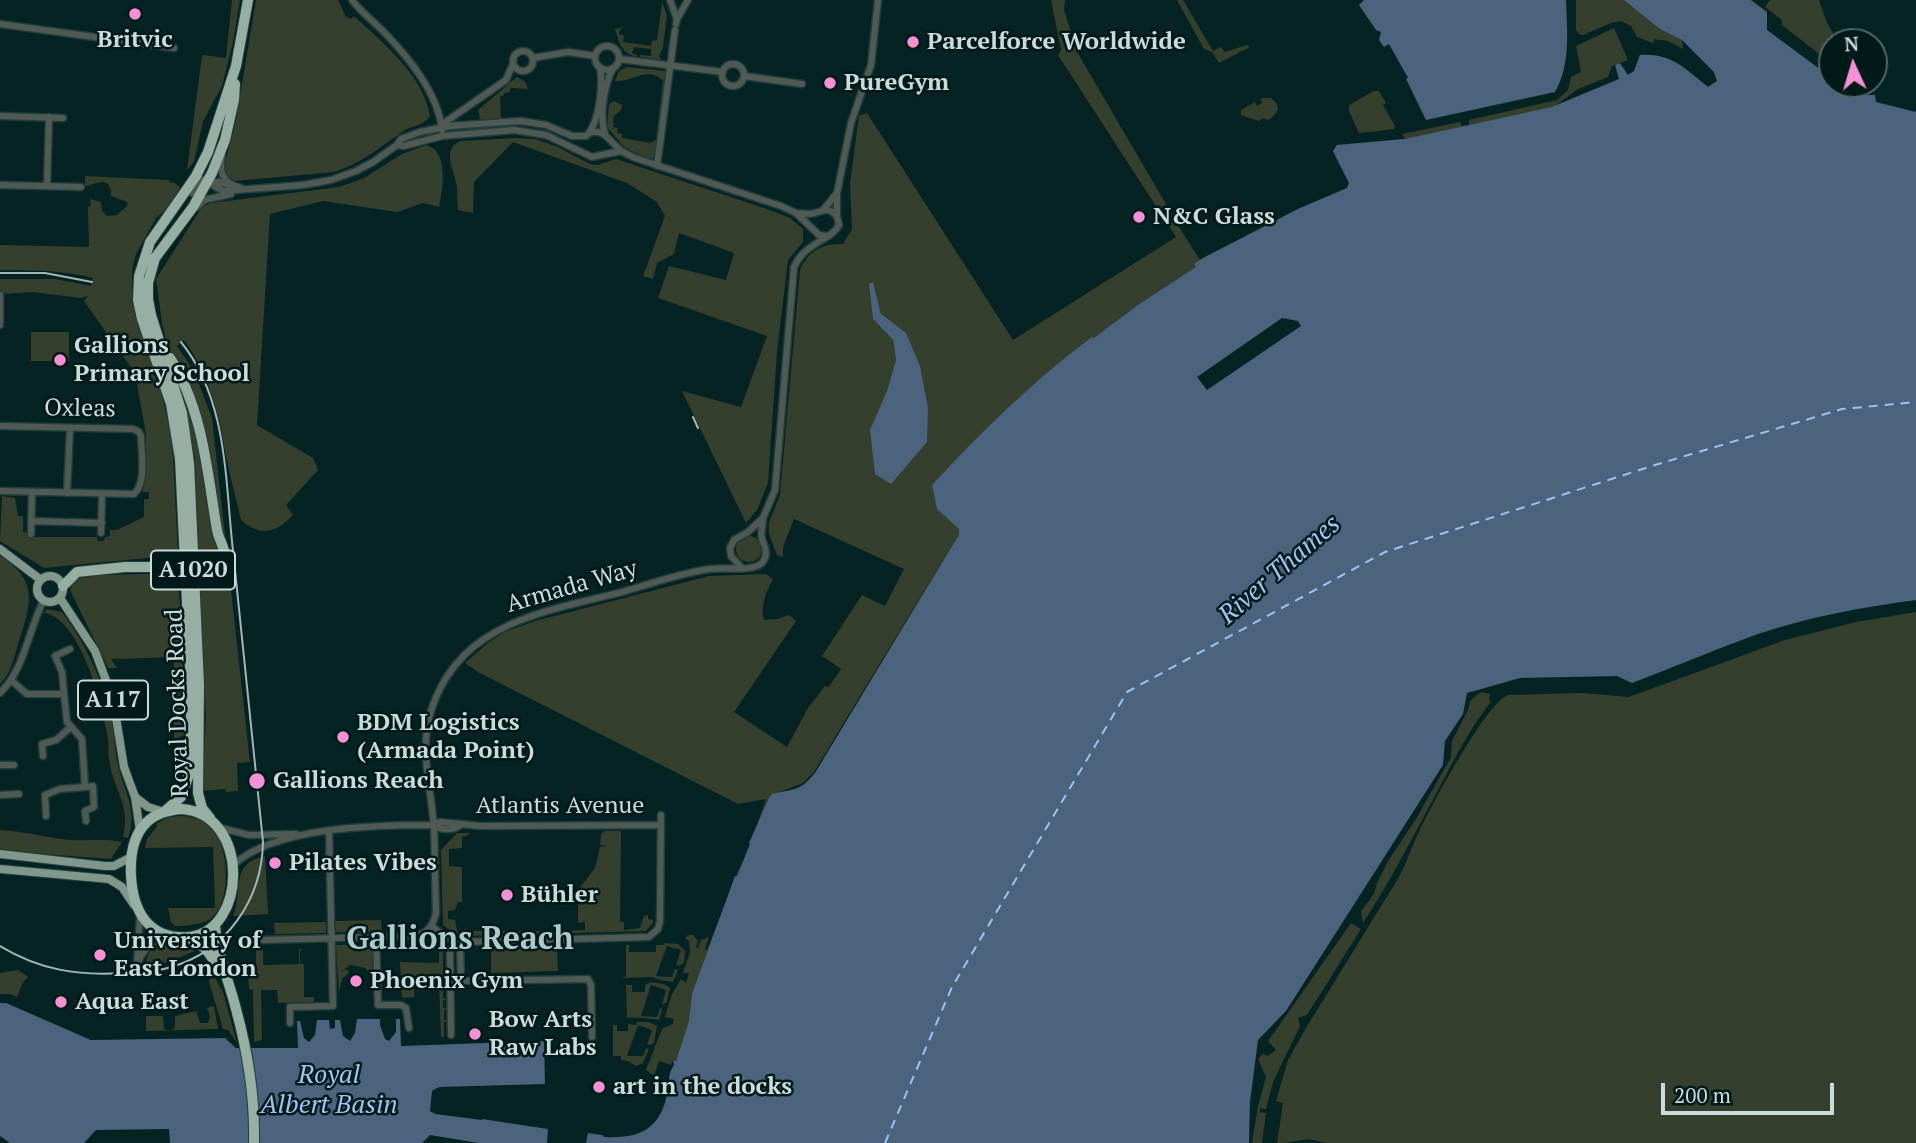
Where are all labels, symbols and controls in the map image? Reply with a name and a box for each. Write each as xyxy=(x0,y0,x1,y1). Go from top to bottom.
marker: Britvic xyxy=(127,6,143,22)
place label: Britvic xyxy=(97,26,173,54)
place label: Parcelforce Worldwide xyxy=(927,28,1186,56)
north arrow xyxy=(1818,28,1888,98)
text: N xyxy=(1844,31,1860,57)
marker: Parcelforce Worldwide xyxy=(905,34,921,50)
place label: PureGym xyxy=(844,69,949,97)
marker: PureGym xyxy=(822,75,838,91)
place label: N&C Glass xyxy=(1153,203,1275,231)
marker: N&C Glass xyxy=(1131,209,1147,225)
place label: Gallions Primary School xyxy=(74,332,250,388)
marker: Gallions Primary School xyxy=(52,352,68,368)
street label: Oxleas xyxy=(44,394,116,424)
water label: River Thames xyxy=(1213,509,1347,631)
road number: A1020 xyxy=(151,550,235,590)
street label: Armada Way xyxy=(503,555,641,619)
street label: Royal Docks Road xyxy=(160,608,196,798)
road number: A117 xyxy=(78,680,148,720)
place label: BDM Logistics (Armada Point) xyxy=(357,709,535,765)
marker: BDM Logistics (Armada Point) xyxy=(335,729,351,745)
place label: Gallions Reach xyxy=(273,767,444,795)
marker: Gallions Reach xyxy=(247,771,267,791)
street label: Atlantis Avenue xyxy=(476,792,644,820)
place label: Pilates Vibes xyxy=(289,849,437,877)
marker: Pilates Vibes xyxy=(267,855,283,871)
place label: Bühler xyxy=(521,881,598,909)
marker: Bühler xyxy=(499,887,515,903)
district label: Gallions Reach xyxy=(346,921,574,959)
place label: University of East London xyxy=(114,927,261,983)
marker: University of East London xyxy=(92,947,108,963)
place label: Phoenix Gym xyxy=(370,967,523,995)
marker: Phoenix Gym xyxy=(348,973,364,989)
place label: Aqua East xyxy=(75,988,189,1016)
marker: Aqua East xyxy=(53,994,69,1010)
place label: Bow Arts Raw Labs xyxy=(489,1006,597,1062)
marker: Bow Arts Raw Labs xyxy=(467,1026,483,1042)
water label: Royal Albert Basin xyxy=(260,1060,398,1122)
scale bar xyxy=(1664,1070,1837,1114)
place label: art in the docks xyxy=(613,1073,792,1101)
marker: art in the docks xyxy=(591,1079,607,1095)
text: 200 m xyxy=(1674,1081,1731,1109)

